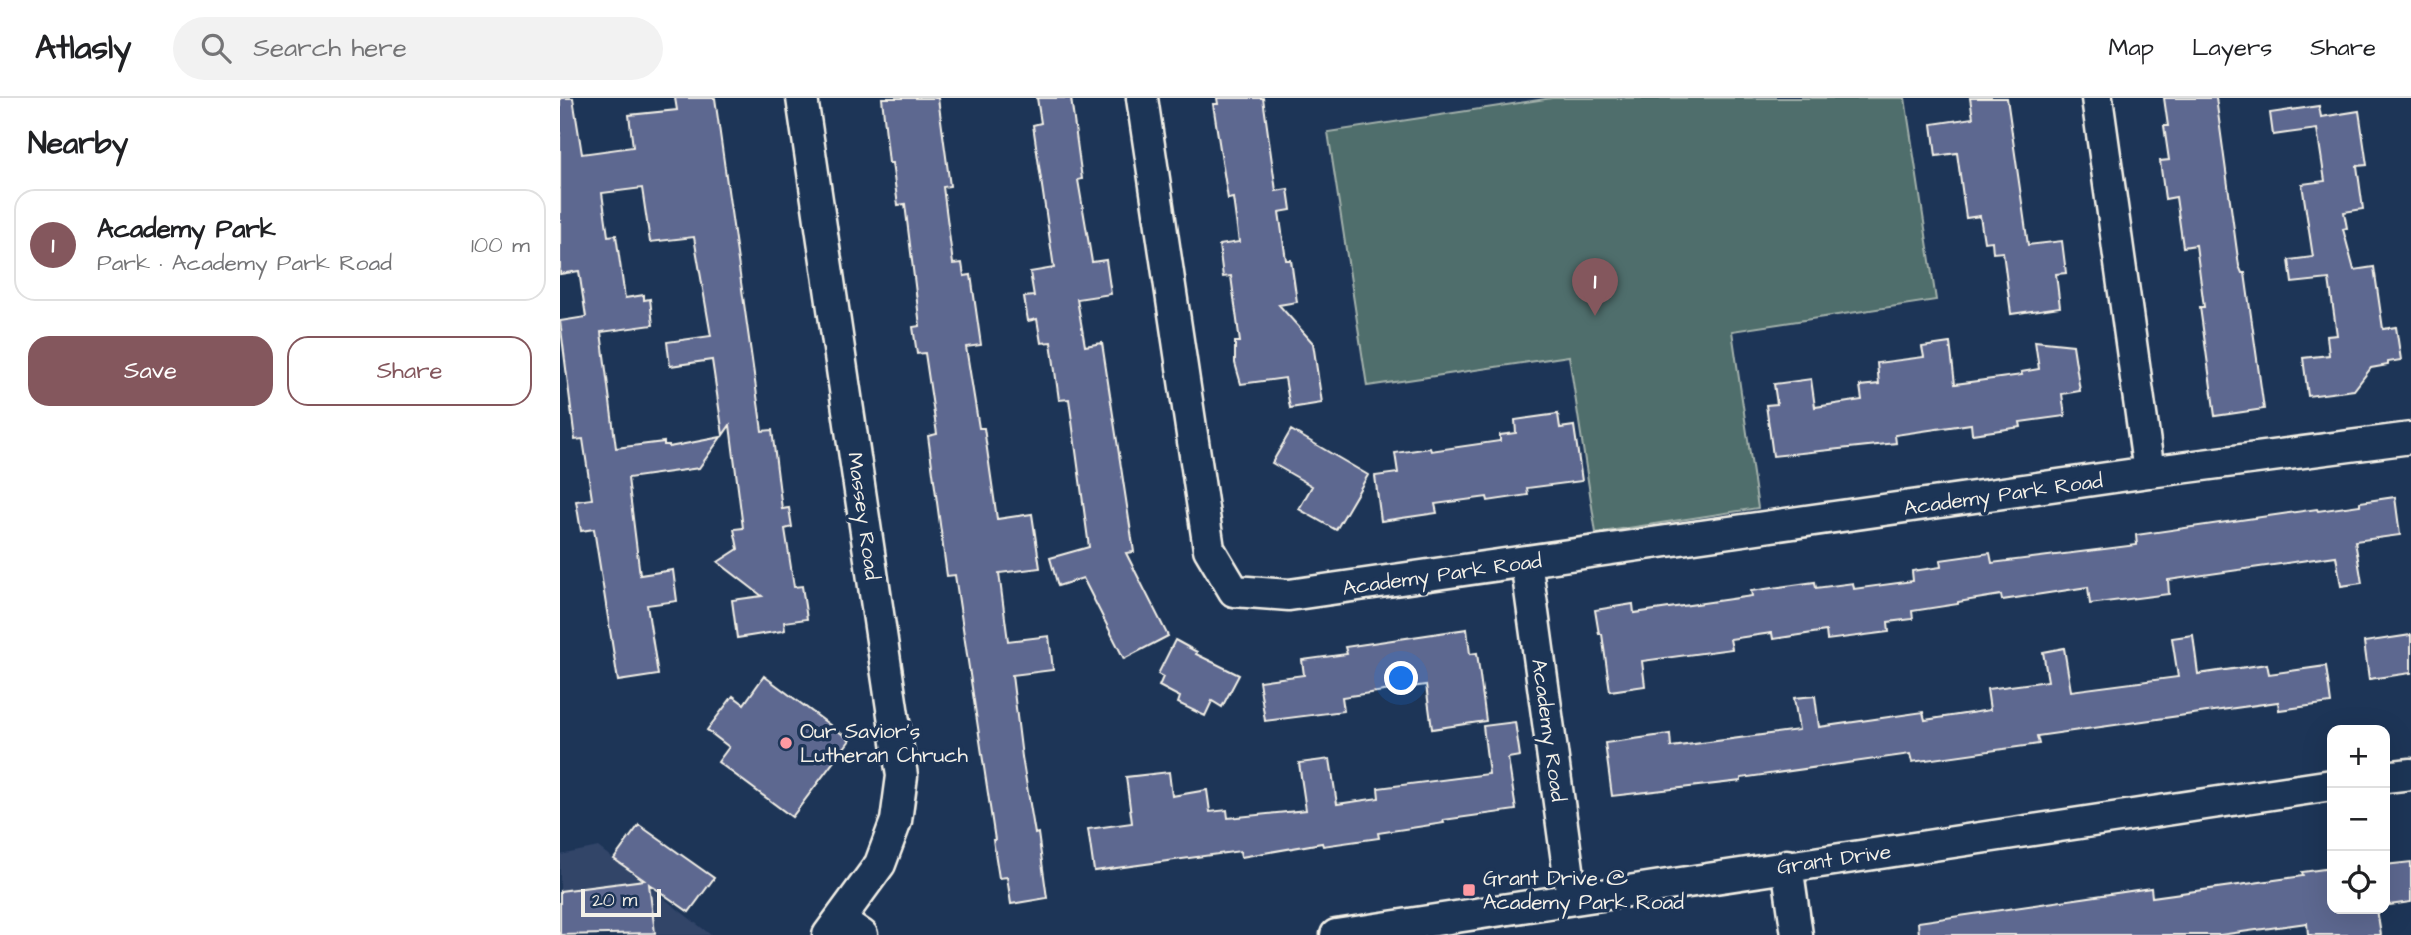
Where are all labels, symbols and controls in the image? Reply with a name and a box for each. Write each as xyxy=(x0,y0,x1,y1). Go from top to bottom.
search box xyxy=(173,17,663,80)
text: Atlasly xyxy=(35,25,131,71)
icon: search xyxy=(197,29,235,67)
text: Search here xyxy=(253,30,407,66)
text: Map xyxy=(2109,31,2154,65)
text: Layers xyxy=(2192,31,2272,65)
text: Share xyxy=(2310,31,2376,65)
text: Nearby xyxy=(28,123,128,165)
text: Academy Park xyxy=(97,211,276,247)
text: 1 xyxy=(52,229,54,261)
text: 100 m xyxy=(471,229,530,261)
text: Park · Academy Park Road xyxy=(97,247,392,279)
pin: 1 xyxy=(1572,258,1618,316)
button: Save xyxy=(28,336,273,406)
button: Share xyxy=(287,336,532,406)
street label: Massey Road xyxy=(838,450,887,582)
street label: Academy Park Road xyxy=(1902,466,2105,525)
street label: Academy Park Road xyxy=(1341,546,1544,605)
street label: Academy Road xyxy=(1522,657,1573,804)
your location xyxy=(1384,661,1418,695)
place label: Our Savior's Lutheran Chruch xyxy=(800,717,968,770)
map controls xyxy=(2327,725,2390,914)
button: + xyxy=(2327,725,2390,788)
marker: Our Savior's Lutheran Chruch xyxy=(778,735,794,751)
button: − xyxy=(2327,788,2390,851)
street label: Grant Drive xyxy=(1775,837,1893,882)
button: locate xyxy=(2327,851,2390,914)
place label: Grant Drive @ Academy Park Road xyxy=(1483,864,1684,919)
marker: Grant Drive @ Academy Park Road xyxy=(1461,882,1477,898)
scale bar xyxy=(581,886,662,918)
text: 20 m xyxy=(592,887,637,914)

